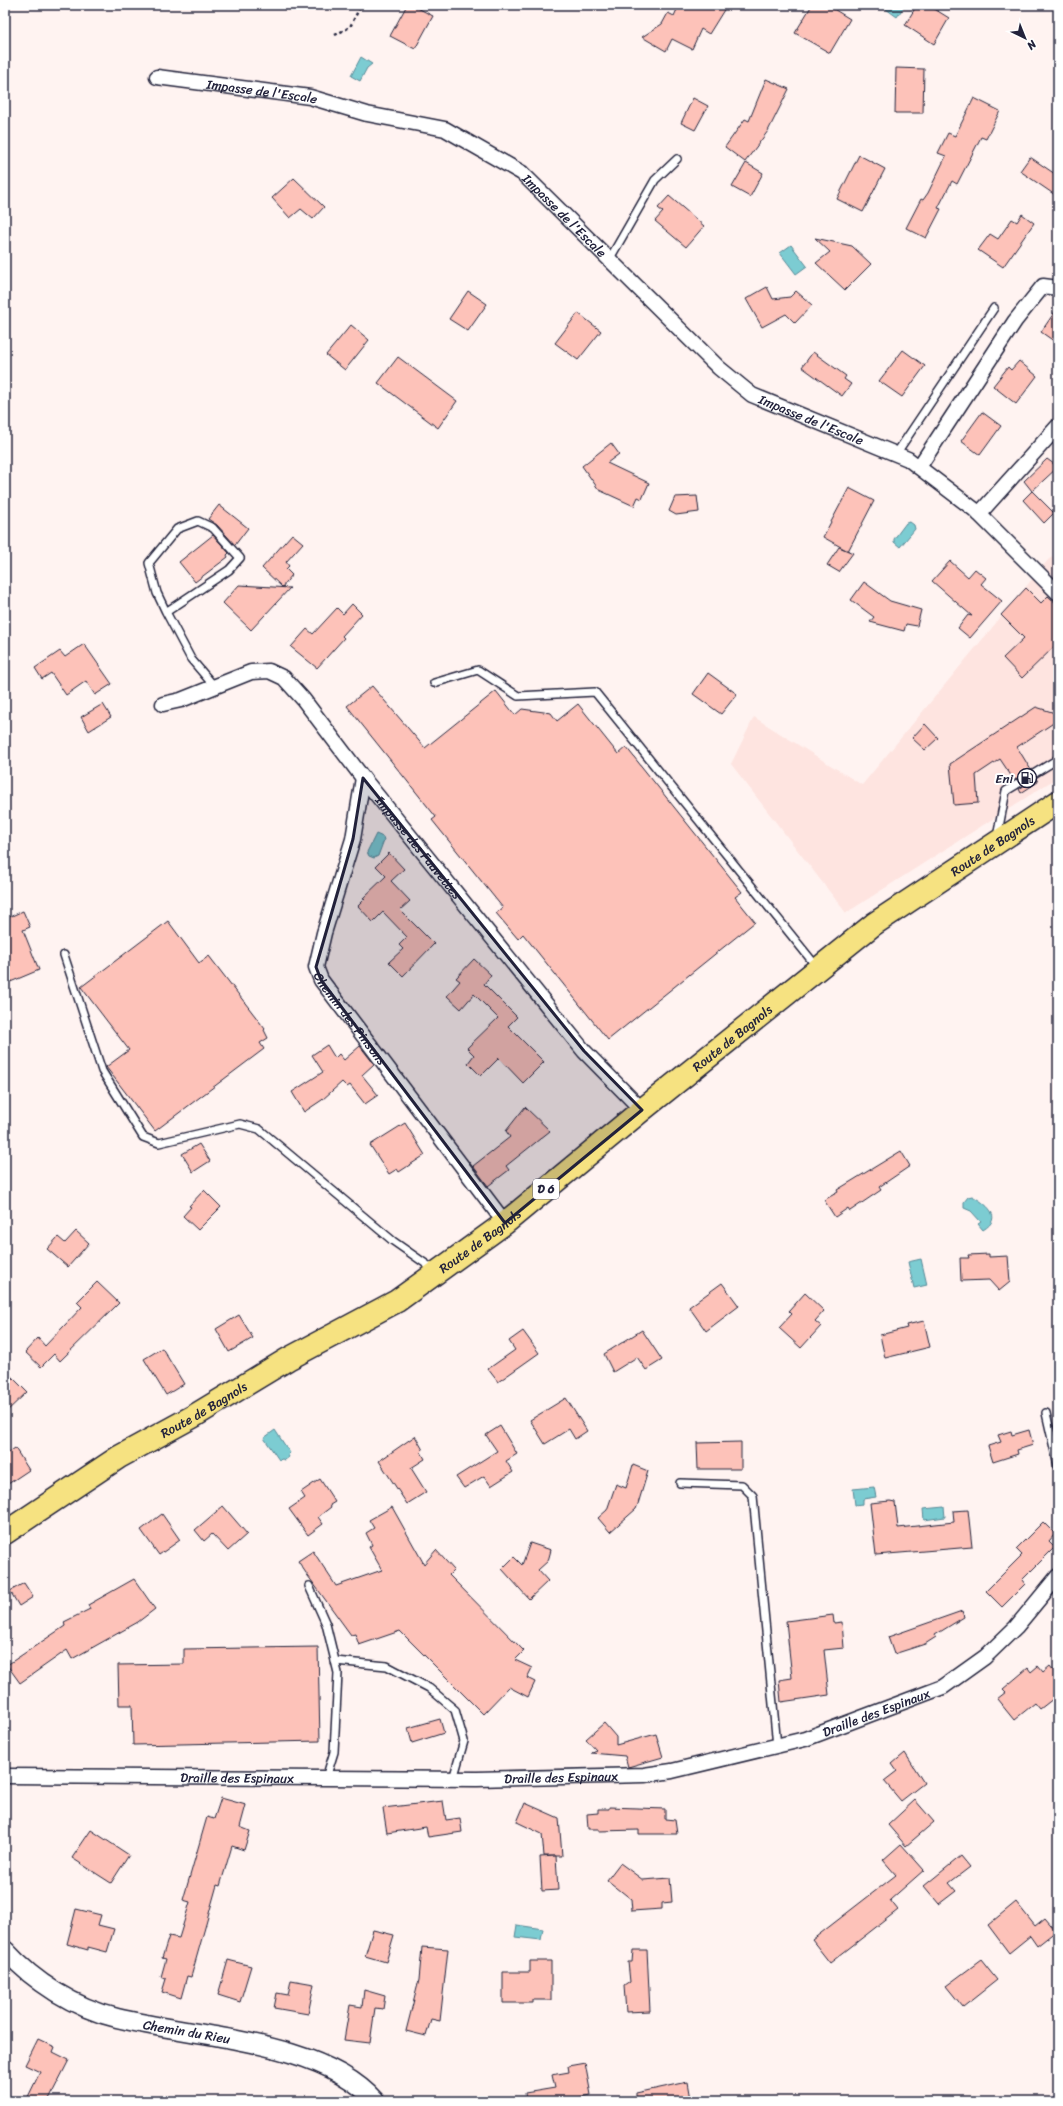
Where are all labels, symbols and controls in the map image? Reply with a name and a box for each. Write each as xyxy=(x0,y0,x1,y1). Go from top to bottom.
north arrow xyxy=(1005,18,1045,58)
text: N xyxy=(1022,35,1041,55)
street label: Impasse de l'Escale xyxy=(204,72,321,110)
street label: Impasse de l'Escale xyxy=(516,167,613,263)
street label: Impasse de l'Escale xyxy=(754,387,868,451)
place label: Eni xyxy=(995,767,1013,790)
fuel station icon: Eni xyxy=(1016,767,1038,789)
street label: Impasse des Fauvettes xyxy=(369,789,468,904)
street label: Route de Bagnols xyxy=(945,809,1040,882)
street label: Chemin des Pinsons xyxy=(307,969,393,1070)
street label: Route de Bagnols xyxy=(687,998,778,1077)
road number: D 6 xyxy=(533,1179,559,1199)
street label: Route de Bagnols xyxy=(433,1202,526,1279)
street label: Route de Bagnols xyxy=(156,1375,252,1444)
street label: Draille des Espinaux xyxy=(819,1681,933,1743)
street label: Draille des Espinaux xyxy=(504,1764,618,1790)
street label: Draille des Espinaux xyxy=(180,1766,294,1789)
street label: Chemin du Rieu xyxy=(141,2012,232,2050)

